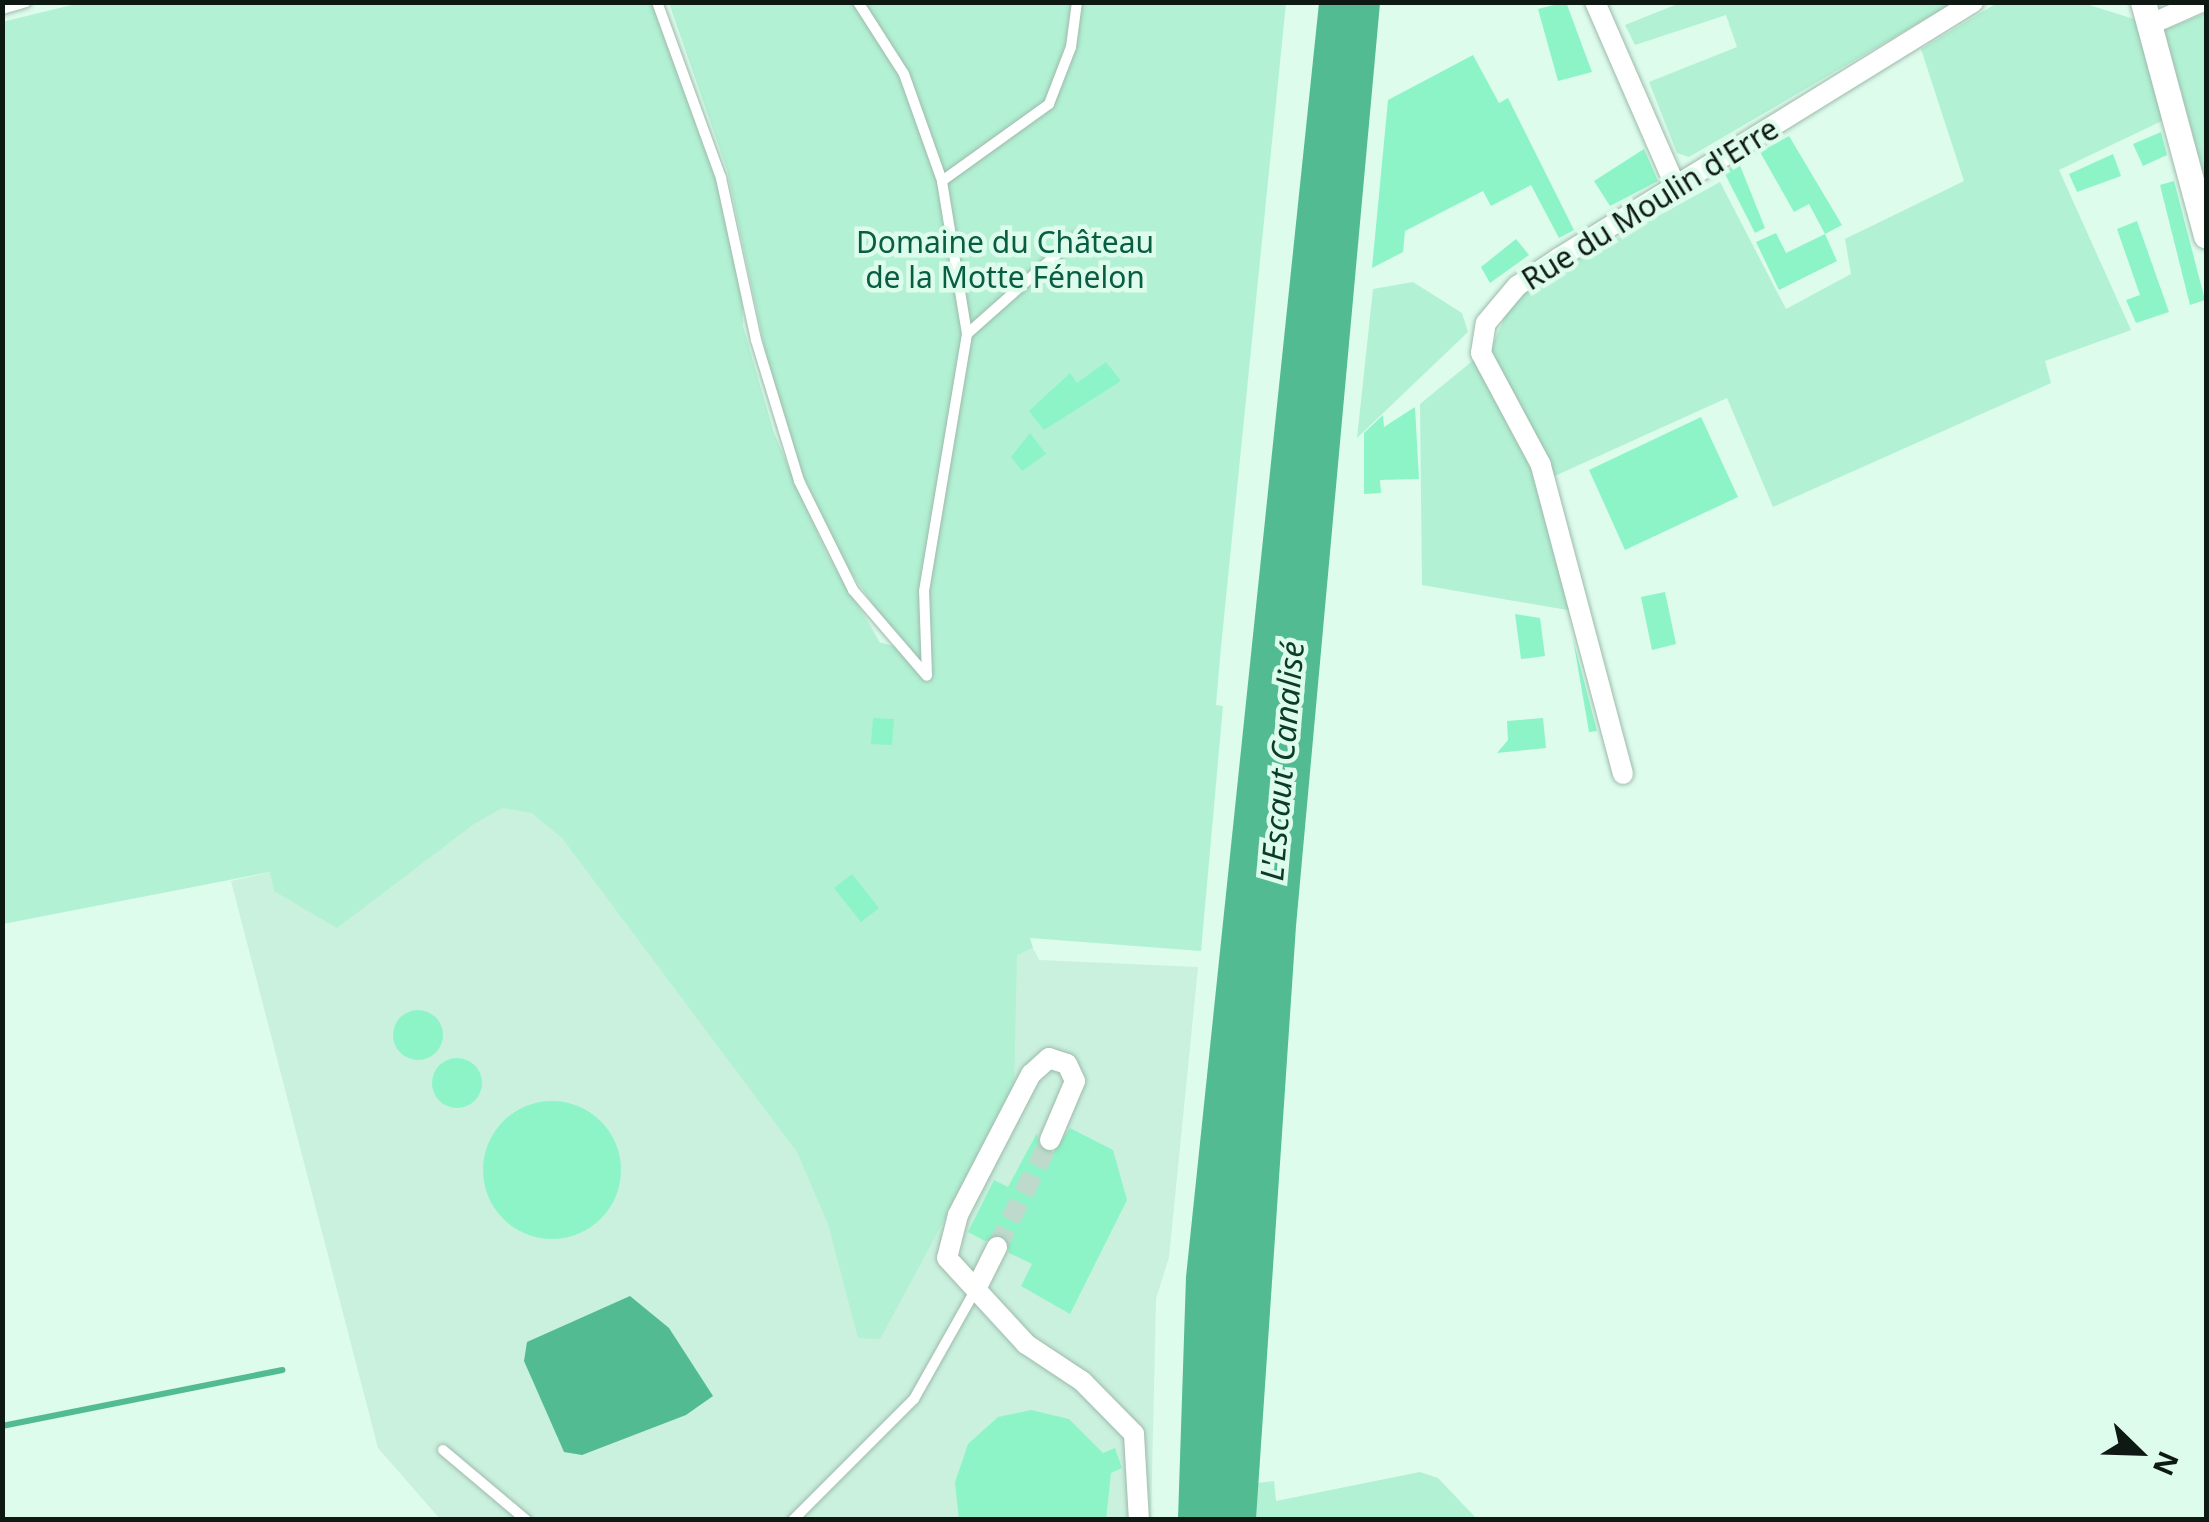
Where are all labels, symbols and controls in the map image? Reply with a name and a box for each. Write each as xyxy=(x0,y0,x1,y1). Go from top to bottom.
street label: Rue du Moulin d'Erre xyxy=(1515,110,1785,298)
park label: Domaine du Château de la Motte Fénelon xyxy=(856,224,1154,294)
water label: L'Escaut Canalisé xyxy=(1252,640,1312,882)
north arrow xyxy=(2089,1402,2189,1502)
text: N xyxy=(2145,1446,2189,1482)

